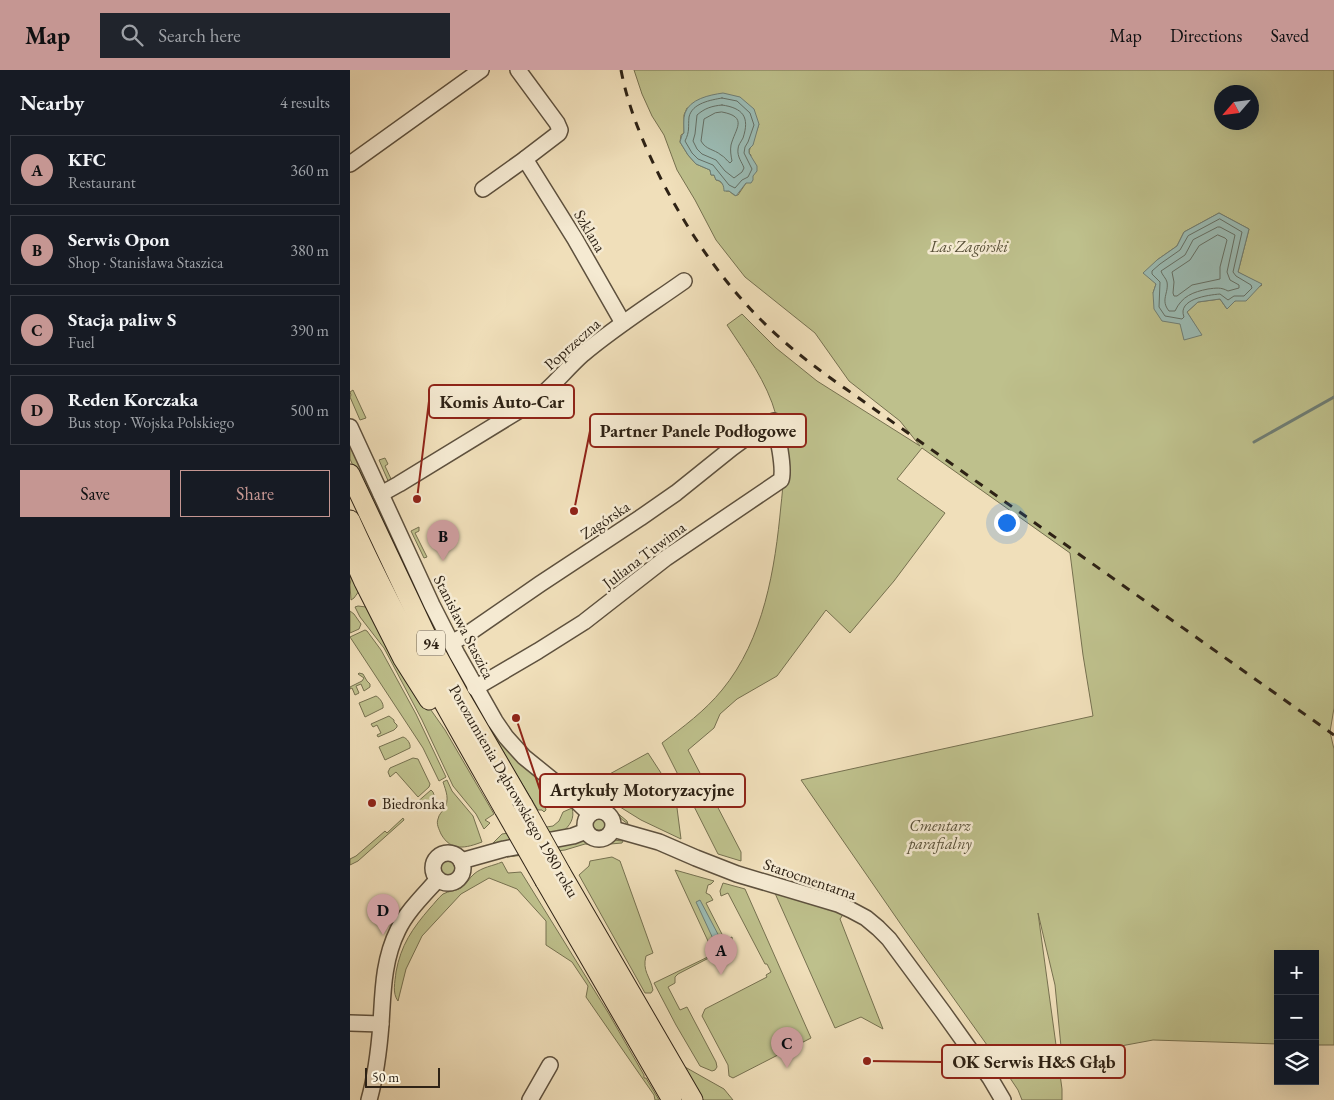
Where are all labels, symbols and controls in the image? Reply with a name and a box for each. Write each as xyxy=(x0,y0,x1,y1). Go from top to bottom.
search box xyxy=(100,13,450,58)
text: Map xyxy=(25,20,70,51)
icon: search xyxy=(118,21,146,49)
text: Search here xyxy=(158,23,241,48)
text: Map xyxy=(1110,24,1142,47)
text: Directions xyxy=(1170,24,1242,47)
text: Saved xyxy=(1270,24,1309,47)
north arrow xyxy=(1214,85,1259,130)
text: Nearby xyxy=(20,89,84,116)
text: 4 results xyxy=(280,92,330,113)
text: KFC xyxy=(68,147,106,172)
text: A xyxy=(31,160,43,181)
text: 360 m xyxy=(290,160,329,181)
text: Restaurant xyxy=(68,172,136,193)
street label: Szklana xyxy=(569,206,611,257)
text: Serwis Opon xyxy=(68,227,170,252)
park label: Las Zagórski xyxy=(929,236,1009,257)
text: B xyxy=(32,240,42,261)
text: 380 m xyxy=(290,240,329,261)
text: Shop · Stanisława Staszica xyxy=(68,252,223,273)
text: Stacja paliw S xyxy=(68,307,176,332)
street label: Poprzeczna xyxy=(539,313,605,375)
text: C xyxy=(31,320,43,341)
text: 390 m xyxy=(290,320,329,341)
text: Fuel xyxy=(68,332,95,353)
callout: Komis Auto-Car xyxy=(429,385,574,418)
text: Reden Korczaka xyxy=(68,387,198,412)
text: Komis Auto-Car xyxy=(439,390,565,413)
text: D xyxy=(31,400,43,421)
text: 500 m xyxy=(290,400,329,421)
text: Bus stop · Wojska Polskiego xyxy=(68,412,234,433)
callout: Partner Panele Podłogowe xyxy=(590,414,806,447)
text: Partner Panele Podłogowe xyxy=(600,419,797,442)
button: Save xyxy=(20,470,170,517)
button: Share xyxy=(180,470,330,517)
street label: Zagórska xyxy=(576,495,634,544)
your location xyxy=(994,510,1020,536)
street label: Juliana Tuwima xyxy=(597,516,690,594)
pin: B xyxy=(427,520,459,561)
street label: Stanisława Staszica xyxy=(429,572,499,683)
road number: 94 xyxy=(417,630,445,656)
street label: Porozumienia Dąbrowskiego 1980 roku xyxy=(444,681,584,902)
callout: Artykuły Motoryzacyjne xyxy=(540,774,745,807)
text: Artykuły Motoryzacyjne xyxy=(549,778,735,801)
place label: Biedronka xyxy=(382,793,446,814)
marker: Biedronka xyxy=(366,797,378,809)
park label: Cmentarz parafialny xyxy=(906,815,972,854)
street label: Starocmentarna xyxy=(761,853,860,905)
pin: D xyxy=(367,894,399,935)
pin: A xyxy=(705,934,737,975)
map controls xyxy=(1274,950,1319,1085)
button: + xyxy=(1274,950,1319,995)
button: − xyxy=(1274,995,1319,1040)
pin: C xyxy=(771,1027,803,1068)
button: layers xyxy=(1274,1040,1319,1085)
callout: OK Serwis H&S Głąb xyxy=(942,1045,1125,1078)
text: OK Serwis H&S Głąb xyxy=(952,1050,1116,1073)
scale bar xyxy=(365,1065,440,1088)
text: 50 m xyxy=(372,1068,399,1086)

